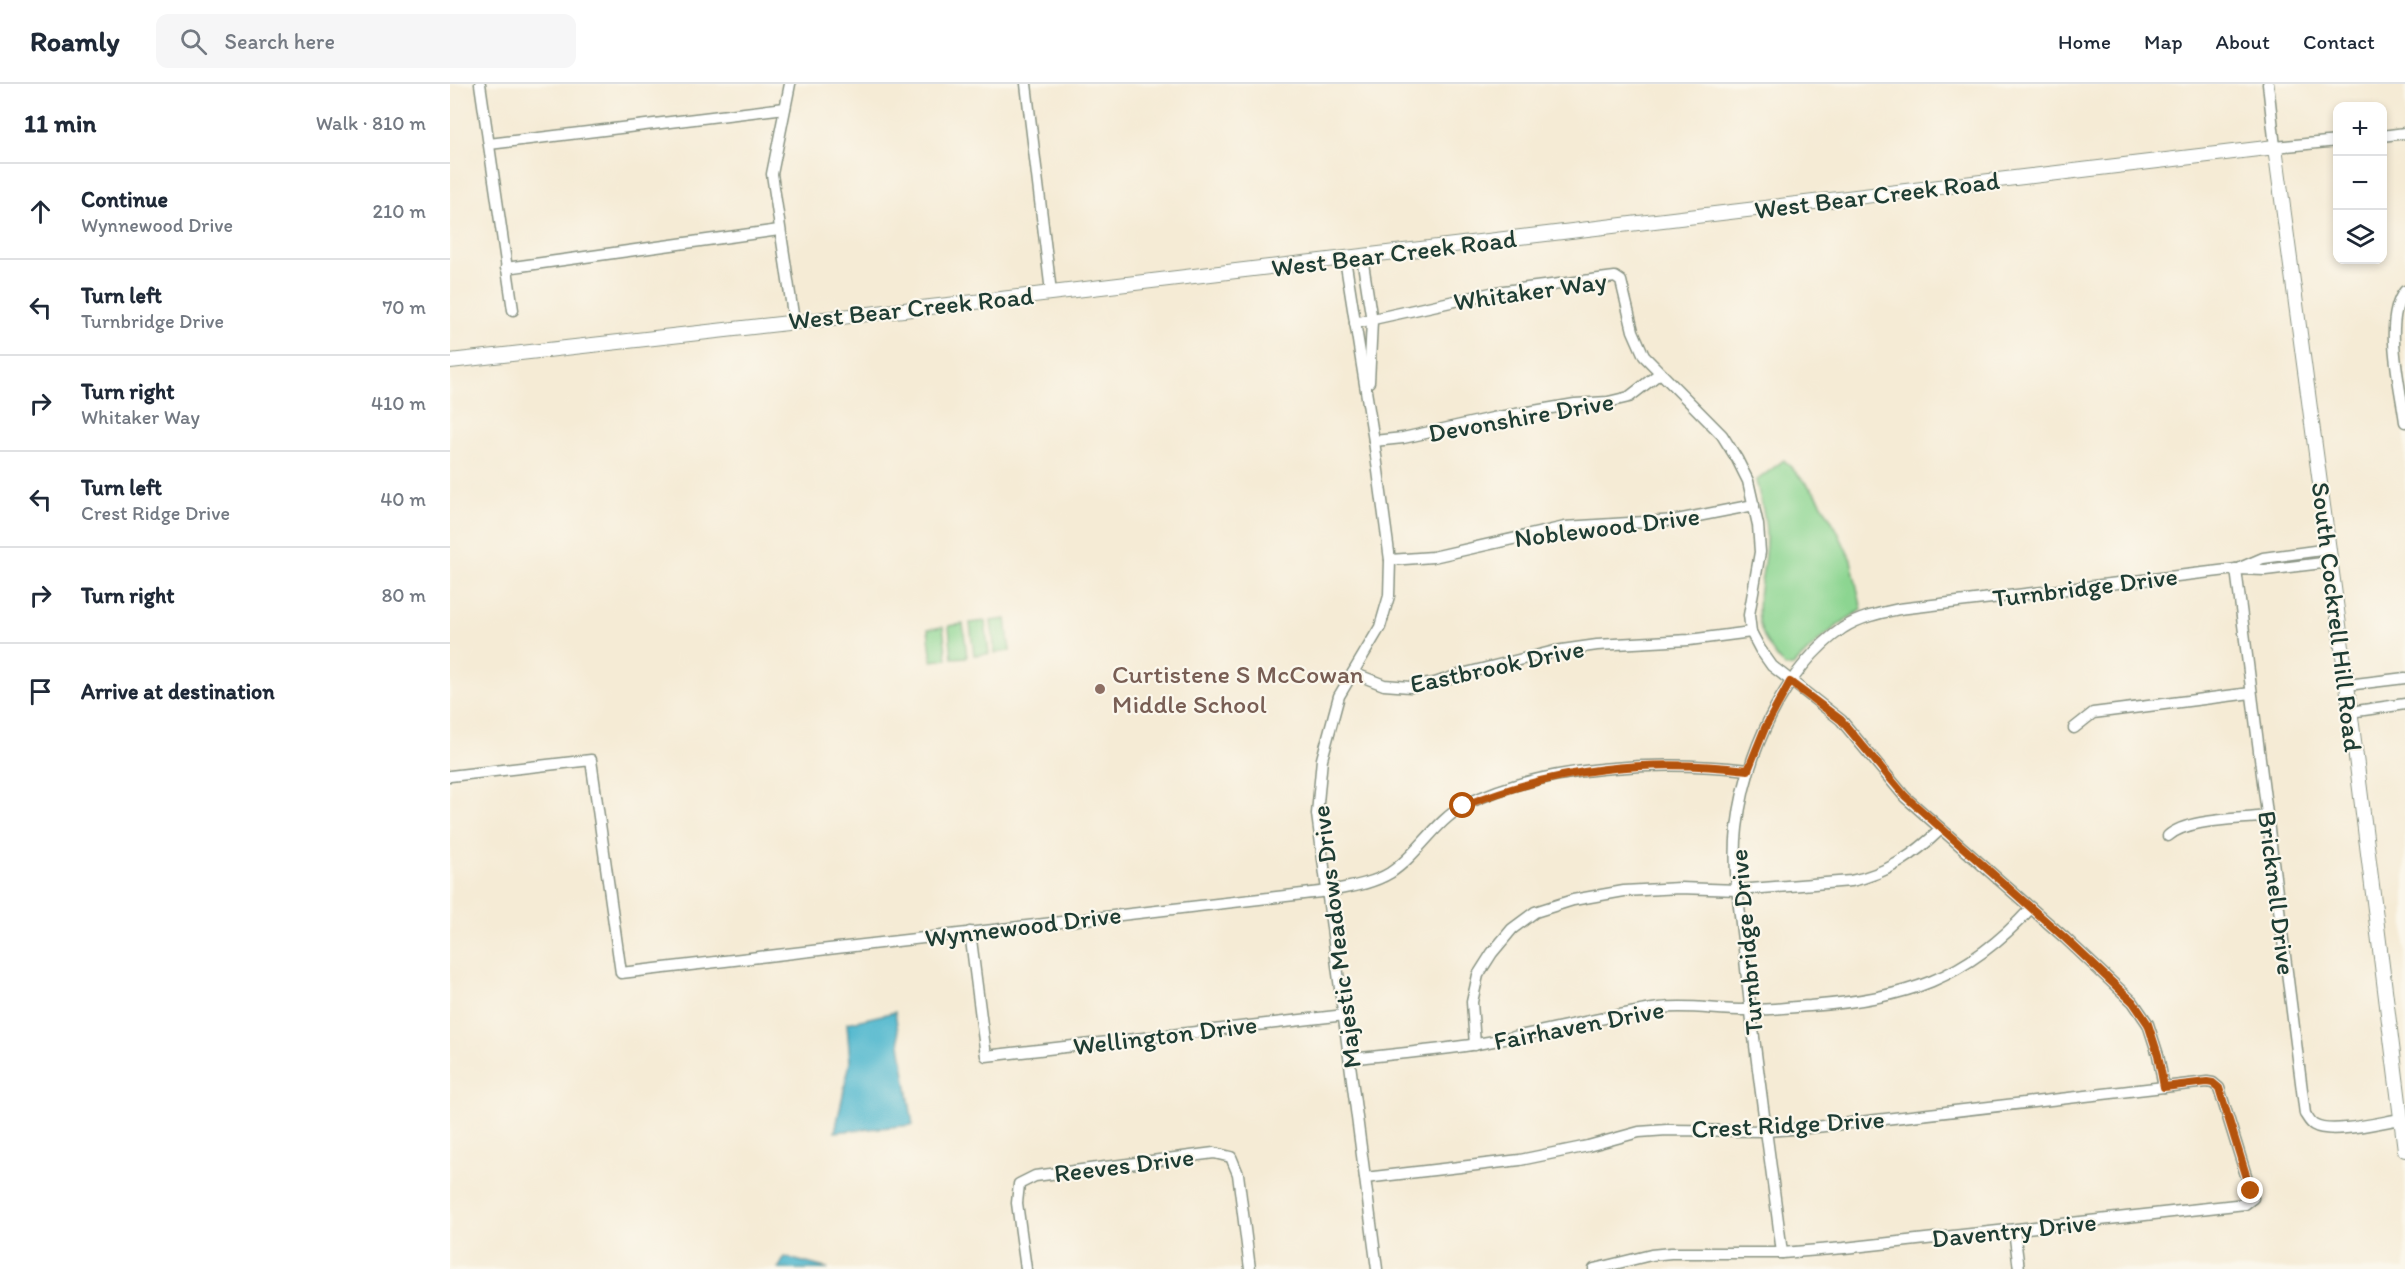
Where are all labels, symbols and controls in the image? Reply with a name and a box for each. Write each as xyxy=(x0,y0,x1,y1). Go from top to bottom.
search box xyxy=(156,14,576,68)
text: Roamly xyxy=(30,24,120,58)
icon: search xyxy=(177,25,210,58)
text: Search here xyxy=(225,28,335,55)
text: Home xyxy=(2058,29,2111,54)
text: Map xyxy=(2144,29,2183,54)
text: About xyxy=(2216,29,2270,54)
text: Contact xyxy=(2303,29,2375,54)
map controls xyxy=(2333,102,2387,264)
button: + xyxy=(2333,102,2387,156)
text: 11 min xyxy=(24,107,96,139)
text: Walk · 810 m xyxy=(316,111,426,135)
button: − xyxy=(2333,156,2387,210)
street label: West Bear Creek Road xyxy=(1753,164,2001,226)
text: Continue xyxy=(81,186,168,213)
icon: ahead xyxy=(24,195,57,228)
text: 210 m xyxy=(373,199,426,223)
button: layers xyxy=(2333,210,2387,264)
text: Wynnewood Drive xyxy=(81,213,233,237)
street label: West Bear Creek Road xyxy=(1270,222,1518,284)
street label: Whitaker Way xyxy=(1451,264,1609,318)
street label: West Bear Creek Road xyxy=(787,279,1035,337)
text: Turn left xyxy=(81,282,162,309)
icon: left xyxy=(24,291,57,324)
text: 70 m xyxy=(382,295,426,319)
text: Turnbridge Drive xyxy=(81,309,224,333)
text: Turn right xyxy=(81,378,175,405)
street label: Devonshire Drive xyxy=(1426,385,1616,449)
icon: right xyxy=(24,387,57,420)
text: 410 m xyxy=(371,391,426,415)
text: Whitaker Way xyxy=(81,405,200,429)
text: Turn left xyxy=(81,474,162,501)
street label: South Cockrell Hill Road xyxy=(2305,480,2370,754)
icon: left xyxy=(24,483,57,516)
text: 40 m xyxy=(380,487,426,511)
street label: Noblewood Drive xyxy=(1512,500,1702,554)
text: Crest Ridge Drive xyxy=(81,501,230,525)
street label: Turnbridge Drive xyxy=(1991,560,2179,614)
icon: right xyxy=(24,579,57,612)
text: Turn right xyxy=(81,582,175,609)
text: 80 m xyxy=(381,583,426,607)
street label: Eastbrook Drive xyxy=(1407,632,1587,700)
place label: Curtistene S McCowan Middle School xyxy=(1112,658,1364,720)
icon: arrive xyxy=(24,675,57,708)
text: Arrive at destination xyxy=(81,678,275,705)
marker: Curtistene S McCowan Middle School xyxy=(1093,682,1107,696)
route start xyxy=(1449,792,1475,818)
street label: Majestic Meadows Drive xyxy=(1304,804,1368,1070)
street label: Bricknell Drive xyxy=(2251,809,2303,977)
street label: Turnbridge Drive xyxy=(1722,848,1770,1036)
street label: Wynnewood Drive xyxy=(923,898,1123,954)
street label: Fairhaven Drive xyxy=(1491,993,1667,1057)
street label: Wellington Drive xyxy=(1071,1008,1259,1062)
street label: Crest Ridge Drive xyxy=(1690,1103,1886,1145)
street label: Reeves Drive xyxy=(1052,1141,1196,1189)
route end xyxy=(2237,1177,2263,1203)
street label: Daventry Drive xyxy=(1930,1205,2098,1255)

